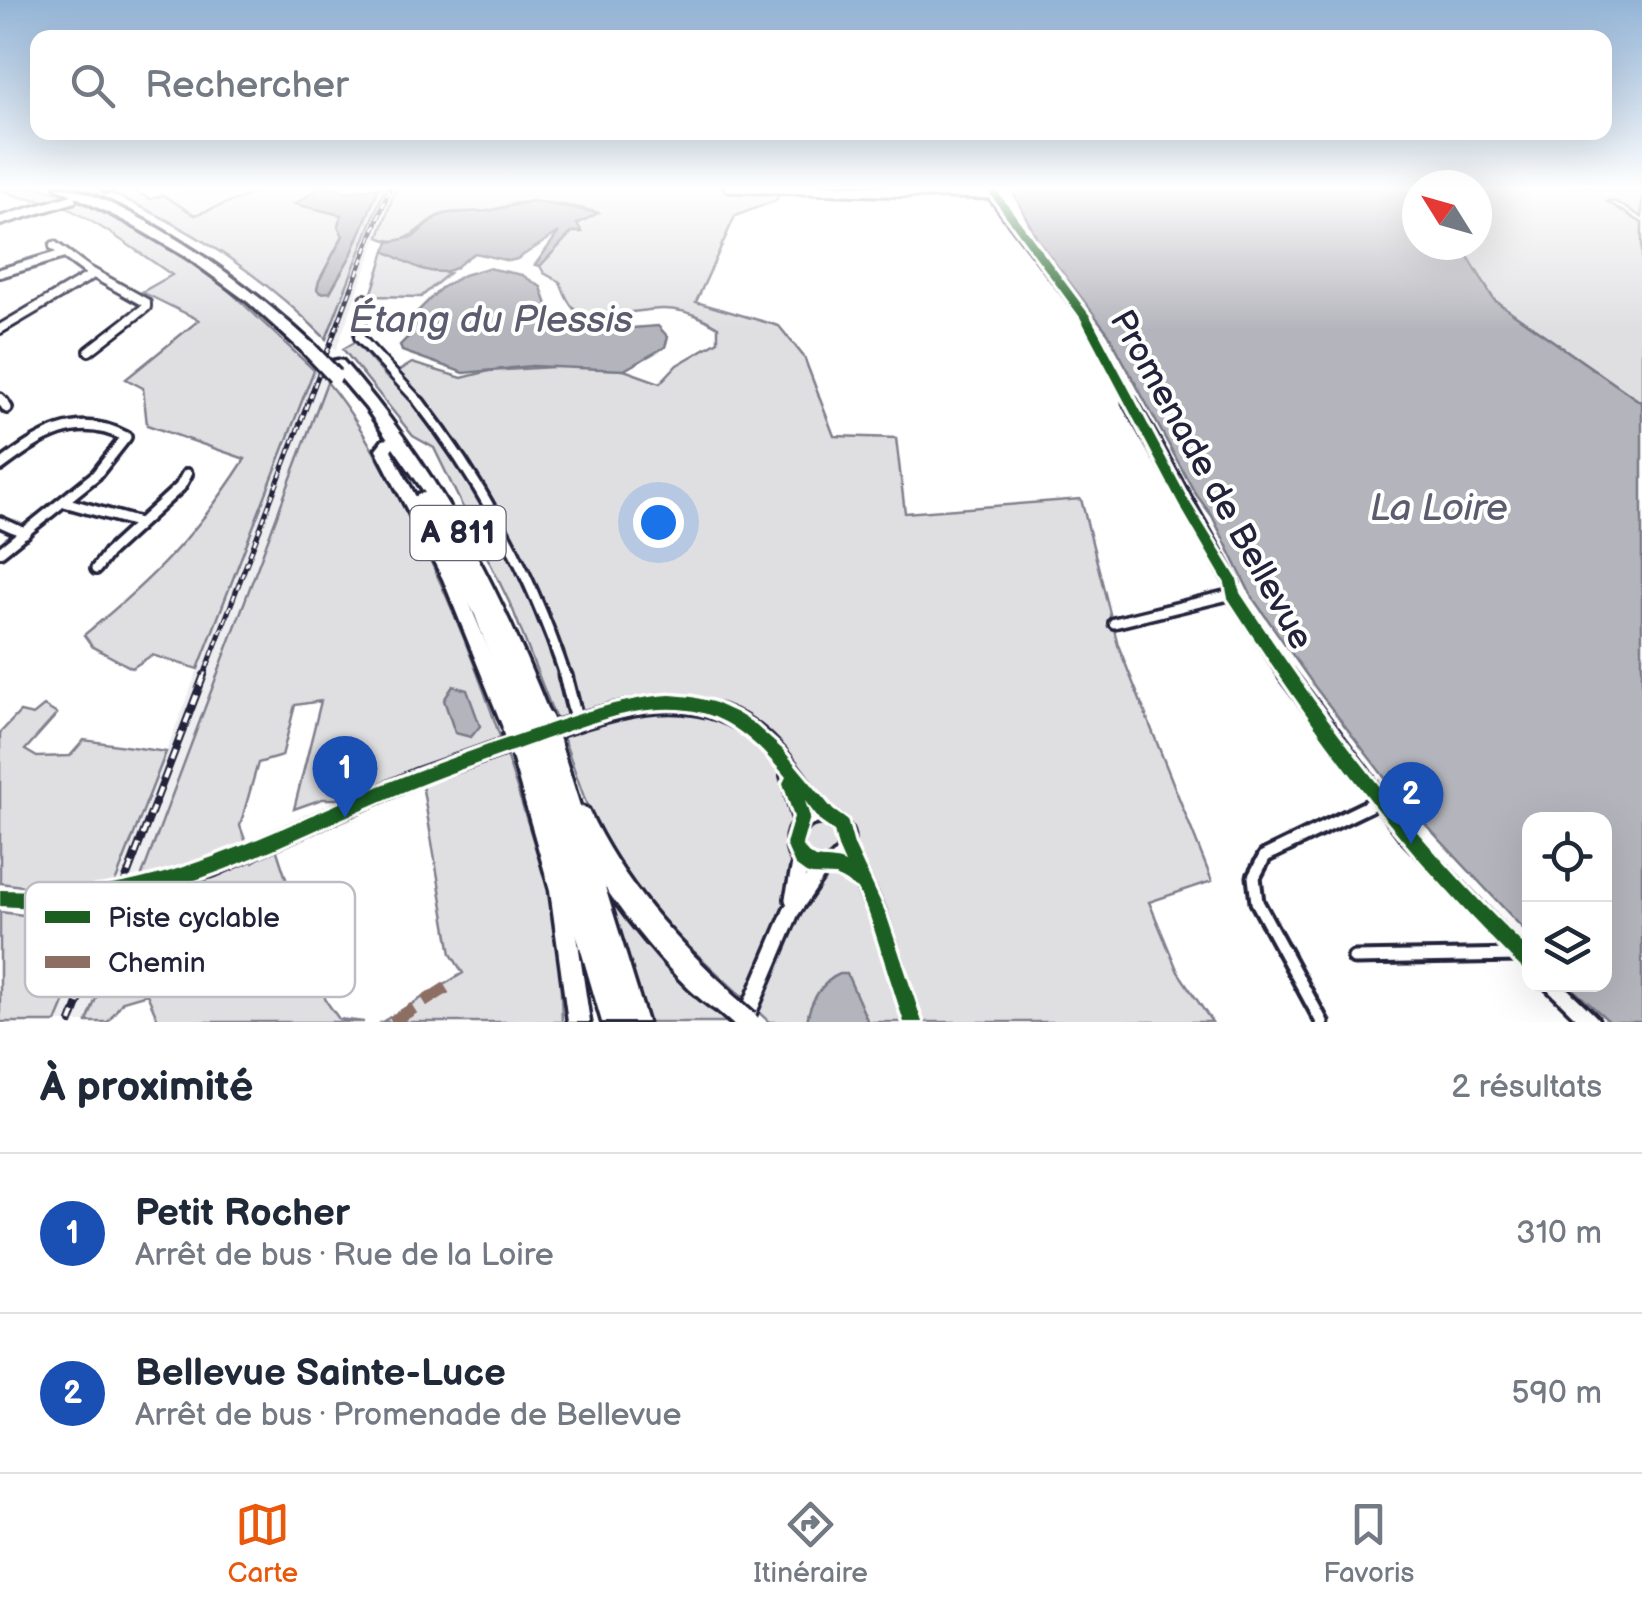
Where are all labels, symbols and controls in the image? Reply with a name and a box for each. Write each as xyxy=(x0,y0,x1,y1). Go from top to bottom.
search box xyxy=(30,30,1612,140)
icon: search xyxy=(65,58,120,113)
text: Rechercher xyxy=(145,63,349,108)
north arrow xyxy=(1402,170,1492,260)
water label: Étang du Plessis xyxy=(349,297,633,343)
street label: Promenade de Bellevue xyxy=(1100,303,1322,657)
water label: La Loire xyxy=(1370,486,1508,531)
your location xyxy=(633,497,684,548)
road number: A 811 xyxy=(410,506,506,560)
pin: 1 xyxy=(312,736,378,818)
pin: 2 xyxy=(1378,762,1444,844)
map controls xyxy=(1522,812,1612,992)
button: locate xyxy=(1522,812,1612,902)
legend xyxy=(25,882,355,997)
text: Piste cyclable xyxy=(108,902,280,935)
button: layers xyxy=(1522,902,1612,992)
text: Chemin xyxy=(108,947,206,980)
text: À proximité xyxy=(40,1062,253,1113)
text: 2 résultats xyxy=(1451,1068,1602,1107)
text: Petit Rocher xyxy=(135,1191,350,1236)
text: 1 xyxy=(66,1214,79,1253)
text: 310 m xyxy=(1516,1214,1602,1253)
text: Arrêt de bus · Rue de la Loire xyxy=(135,1236,554,1275)
text: Bellevue Sainte-Luce xyxy=(135,1351,506,1396)
text: 2 xyxy=(63,1374,82,1413)
text: 590 m xyxy=(1511,1374,1602,1413)
text: Arrêt de bus · Promenade de Bellevue xyxy=(135,1396,682,1435)
tab: Carte xyxy=(228,1497,298,1590)
tab: Itinéraire xyxy=(753,1497,868,1590)
tab: Favoris xyxy=(1323,1497,1414,1590)

